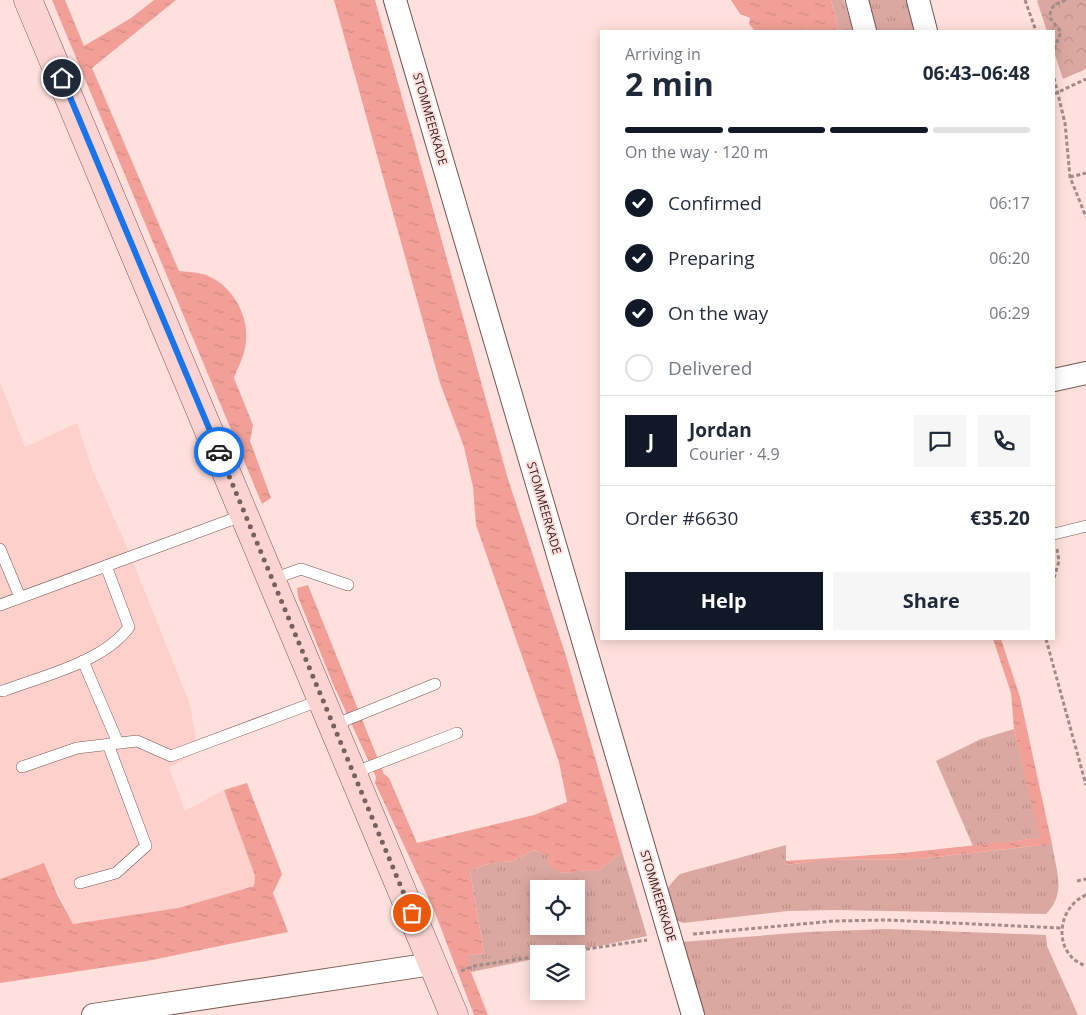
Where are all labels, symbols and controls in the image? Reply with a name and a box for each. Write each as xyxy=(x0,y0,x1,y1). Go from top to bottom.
text: Arriving in xyxy=(625,43,701,65)
pin xyxy=(41,57,83,99)
text: 06:43–06:48 xyxy=(923,60,1030,86)
text: 2 min xyxy=(625,62,714,105)
icon: home xyxy=(48,64,76,92)
street label: STOMMEERKADE xyxy=(409,71,452,167)
text: On the way · 120 m xyxy=(625,141,768,163)
icon: check xyxy=(625,189,653,217)
text: Confirmed xyxy=(668,190,762,216)
text: 06:17 xyxy=(989,192,1030,214)
icon: check xyxy=(625,244,653,272)
text: Preparing xyxy=(668,245,755,271)
text: 06:20 xyxy=(989,247,1030,269)
icon: check xyxy=(625,299,653,327)
text: On the way xyxy=(668,300,768,326)
text: 06:29 xyxy=(989,302,1030,324)
text: Delivered xyxy=(668,355,752,381)
button: chat xyxy=(914,415,966,467)
button: phone xyxy=(978,415,1030,467)
text: Jordan xyxy=(689,417,752,443)
courier xyxy=(194,427,244,477)
text: J xyxy=(648,428,654,454)
icon: car xyxy=(205,438,233,466)
text: Courier · 4.9 xyxy=(689,443,780,465)
street label: STOMMEERKADE xyxy=(523,460,566,556)
text: Order #6630 xyxy=(625,505,738,531)
text: €35.20 xyxy=(970,505,1030,531)
button: Help xyxy=(625,572,823,630)
button: Share xyxy=(833,572,1030,630)
street label: STOMMEERKADE xyxy=(636,848,681,944)
map controls xyxy=(530,880,585,1000)
button: locate xyxy=(530,880,585,935)
pin xyxy=(391,892,433,934)
icon: bag xyxy=(398,899,426,927)
button: layers xyxy=(530,945,585,1000)

